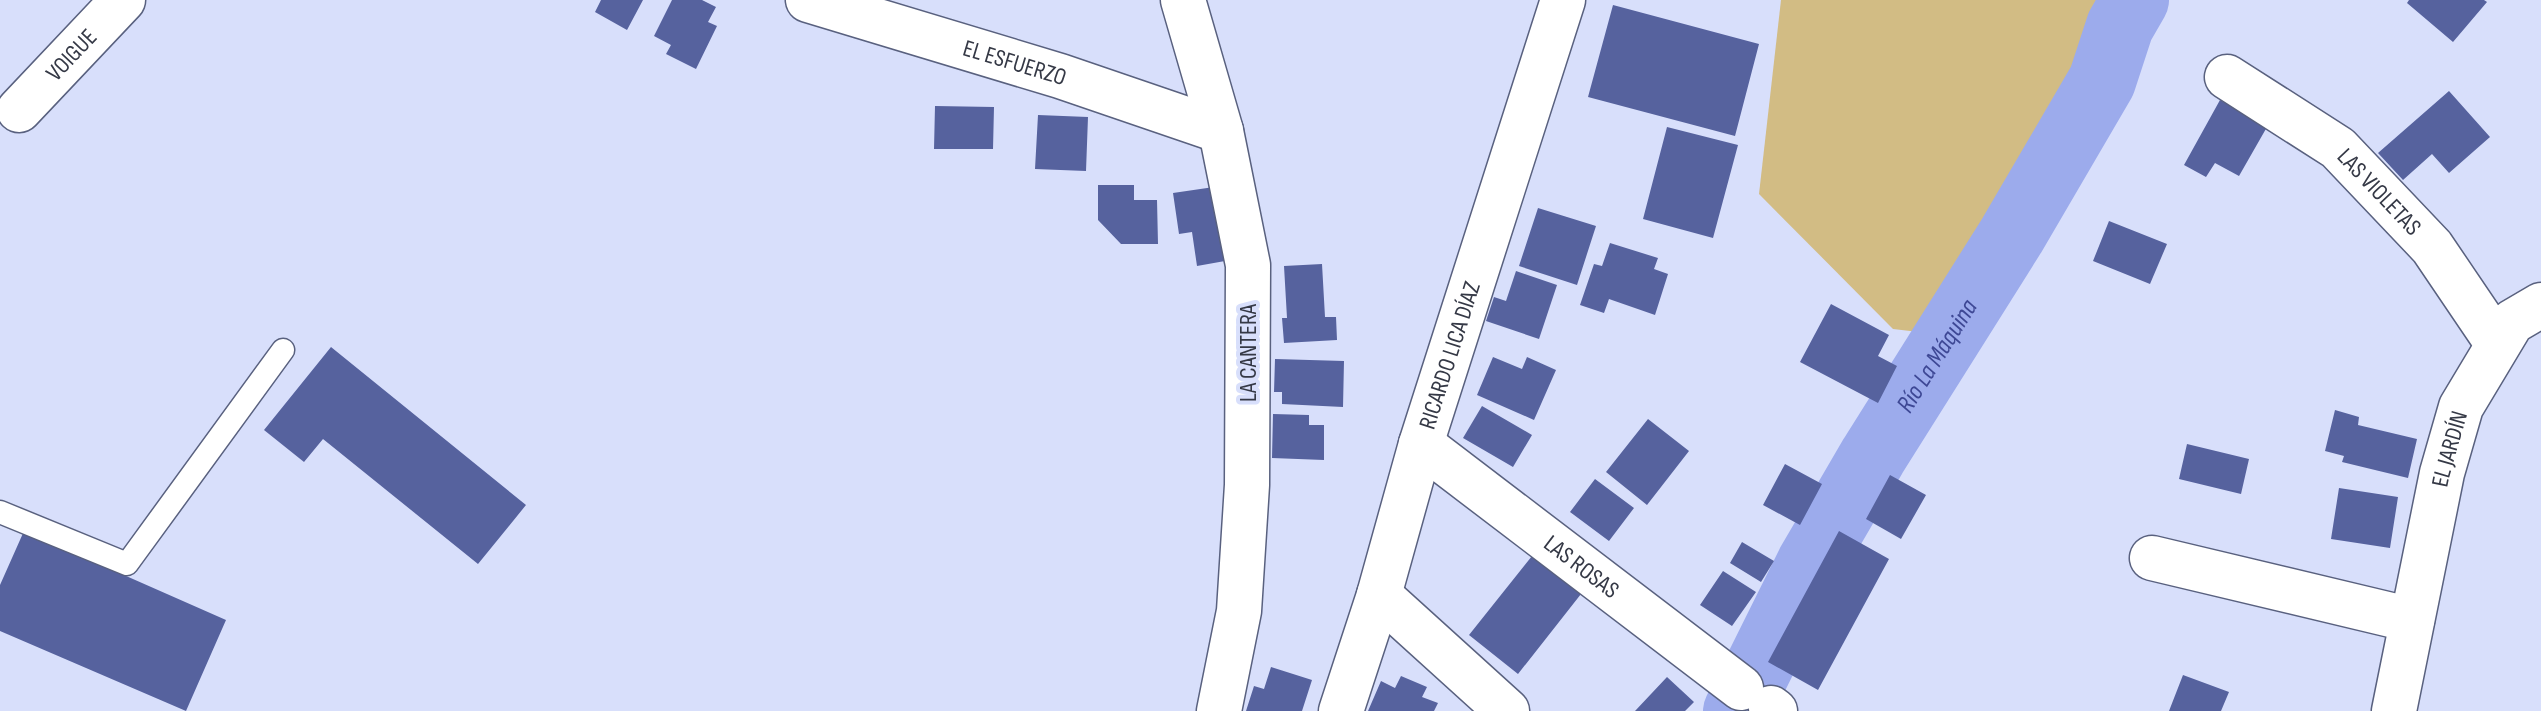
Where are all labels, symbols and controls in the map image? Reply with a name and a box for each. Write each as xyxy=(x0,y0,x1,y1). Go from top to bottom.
street label: VOIGUE xyxy=(40,23,103,87)
street label: EL ESFUERZO xyxy=(960,34,1070,92)
street label: LAS VIOLETAS xyxy=(2331,142,2427,242)
street label: RICARDO LICA DÍAZ xyxy=(1413,278,1487,433)
water label: Río La Máquina xyxy=(1890,293,1985,419)
street label: LA CANTERA xyxy=(1234,303,1263,402)
street label: EL JARDÍN xyxy=(2426,408,2474,489)
street label: LAS ROSAS xyxy=(1538,529,1625,605)

